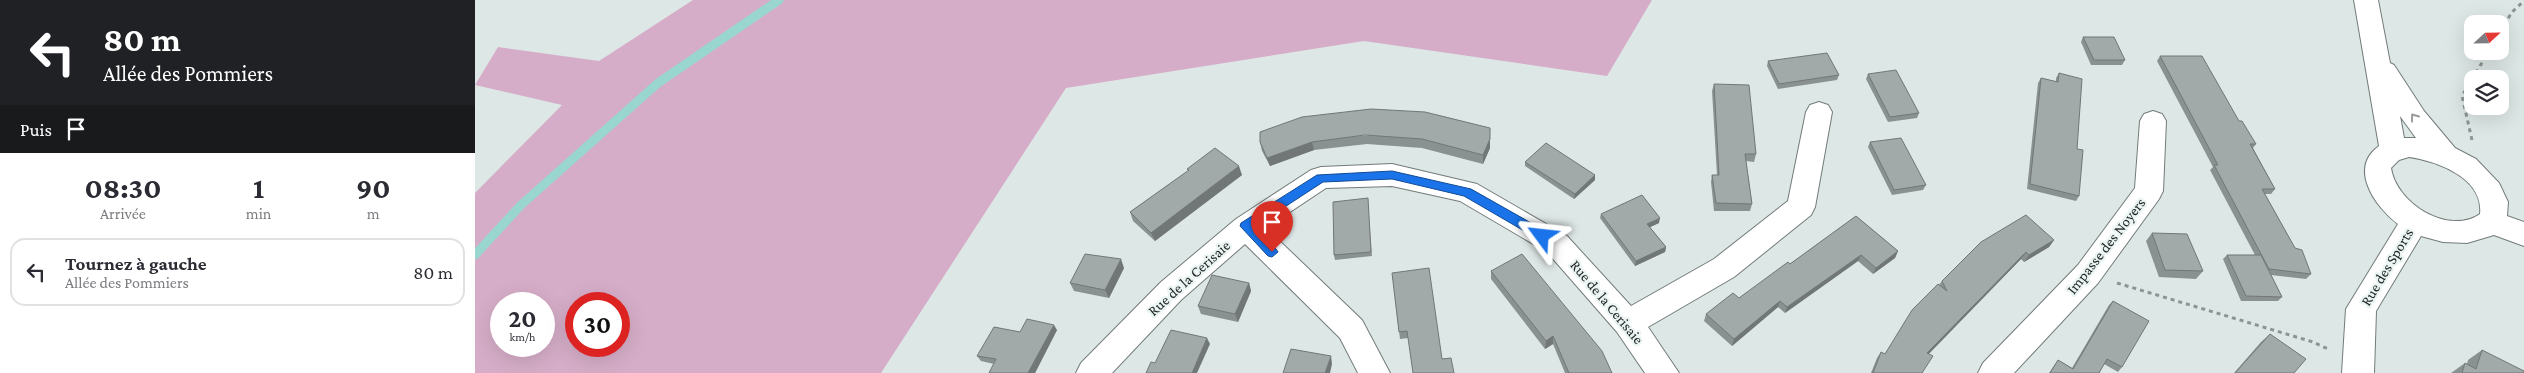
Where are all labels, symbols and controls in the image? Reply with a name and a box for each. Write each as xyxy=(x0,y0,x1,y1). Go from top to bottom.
north arrow xyxy=(2464,15,2509,60)
map controls xyxy=(2464,15,2509,115)
icon: left xyxy=(20,20,85,85)
text: 80 m xyxy=(103,20,181,59)
text: Allée des Pommiers xyxy=(103,61,273,86)
button: layers xyxy=(2464,70,2509,115)
one-way arrow xyxy=(2411,113,2420,123)
icon: arrive xyxy=(62,115,90,143)
text: Puis xyxy=(20,119,52,140)
text: 08:30 xyxy=(84,171,161,204)
text: 1 xyxy=(253,171,264,204)
text: 90 xyxy=(356,171,391,204)
street label: Impasse des Noyers xyxy=(2064,195,2149,298)
pin xyxy=(1251,201,1293,252)
text: Arrivée xyxy=(100,205,146,222)
text: min xyxy=(246,205,271,222)
text: m xyxy=(367,205,380,222)
icon: arrive xyxy=(1258,208,1286,236)
position arrow xyxy=(1515,209,1567,261)
street label: Rue des Sports xyxy=(2358,225,2417,309)
street label: Rue de la Cerisaie xyxy=(1145,237,1233,319)
text: Tournez à gauche xyxy=(65,253,207,274)
street label: Rue de la Cerisaie xyxy=(1567,257,1647,347)
icon: left xyxy=(22,258,50,286)
text: 80 m xyxy=(413,262,453,283)
text: Allée des Pommiers xyxy=(65,274,189,291)
speed limit sign: 30 xyxy=(565,292,630,357)
text: 20 xyxy=(509,305,536,332)
text: km/h xyxy=(510,330,535,344)

